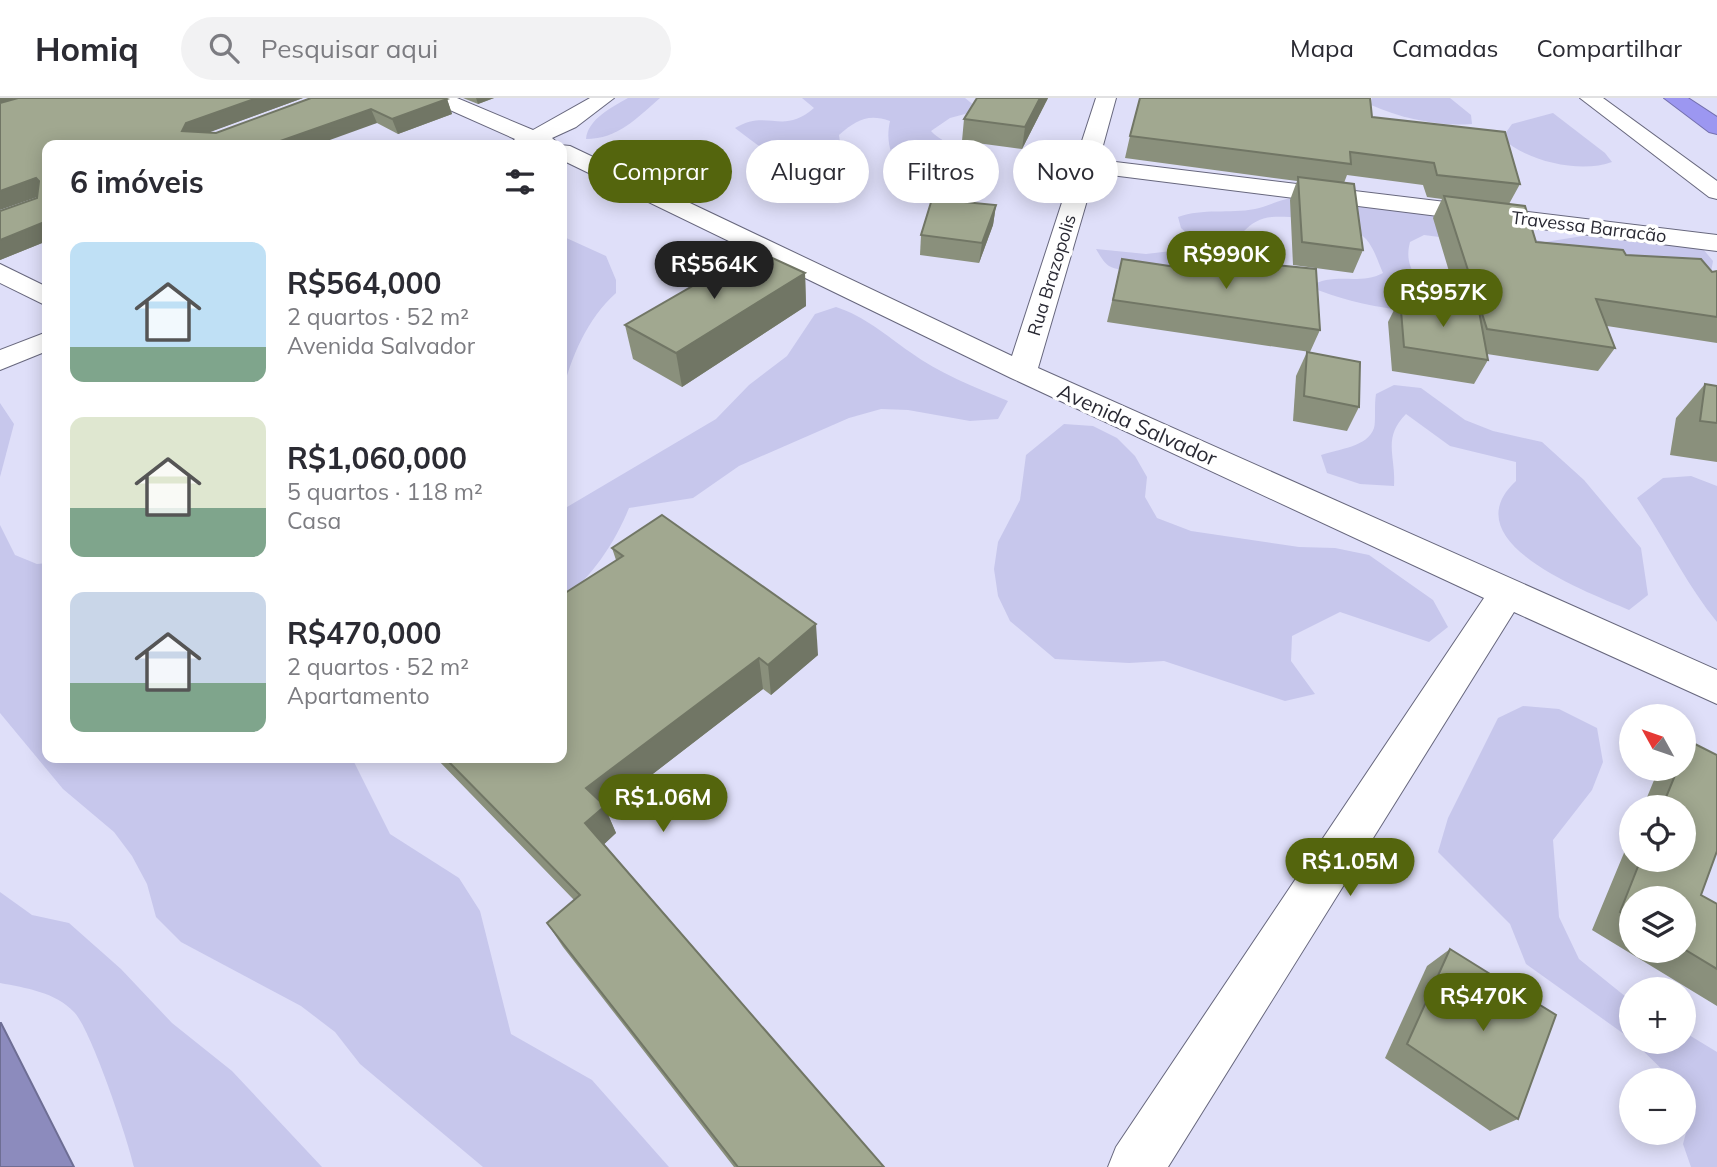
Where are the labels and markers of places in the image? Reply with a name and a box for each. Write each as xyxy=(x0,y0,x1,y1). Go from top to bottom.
pin: R$990K xyxy=(1169,232,1283,291)
pin: R$564K xyxy=(657,242,771,301)
pin: R$957K xyxy=(1386,270,1500,329)
pin: R$1.06M xyxy=(598,774,728,834)
pin: R$1.05M xyxy=(1285,838,1415,898)
pin: R$470K xyxy=(1426,974,1540,1033)

